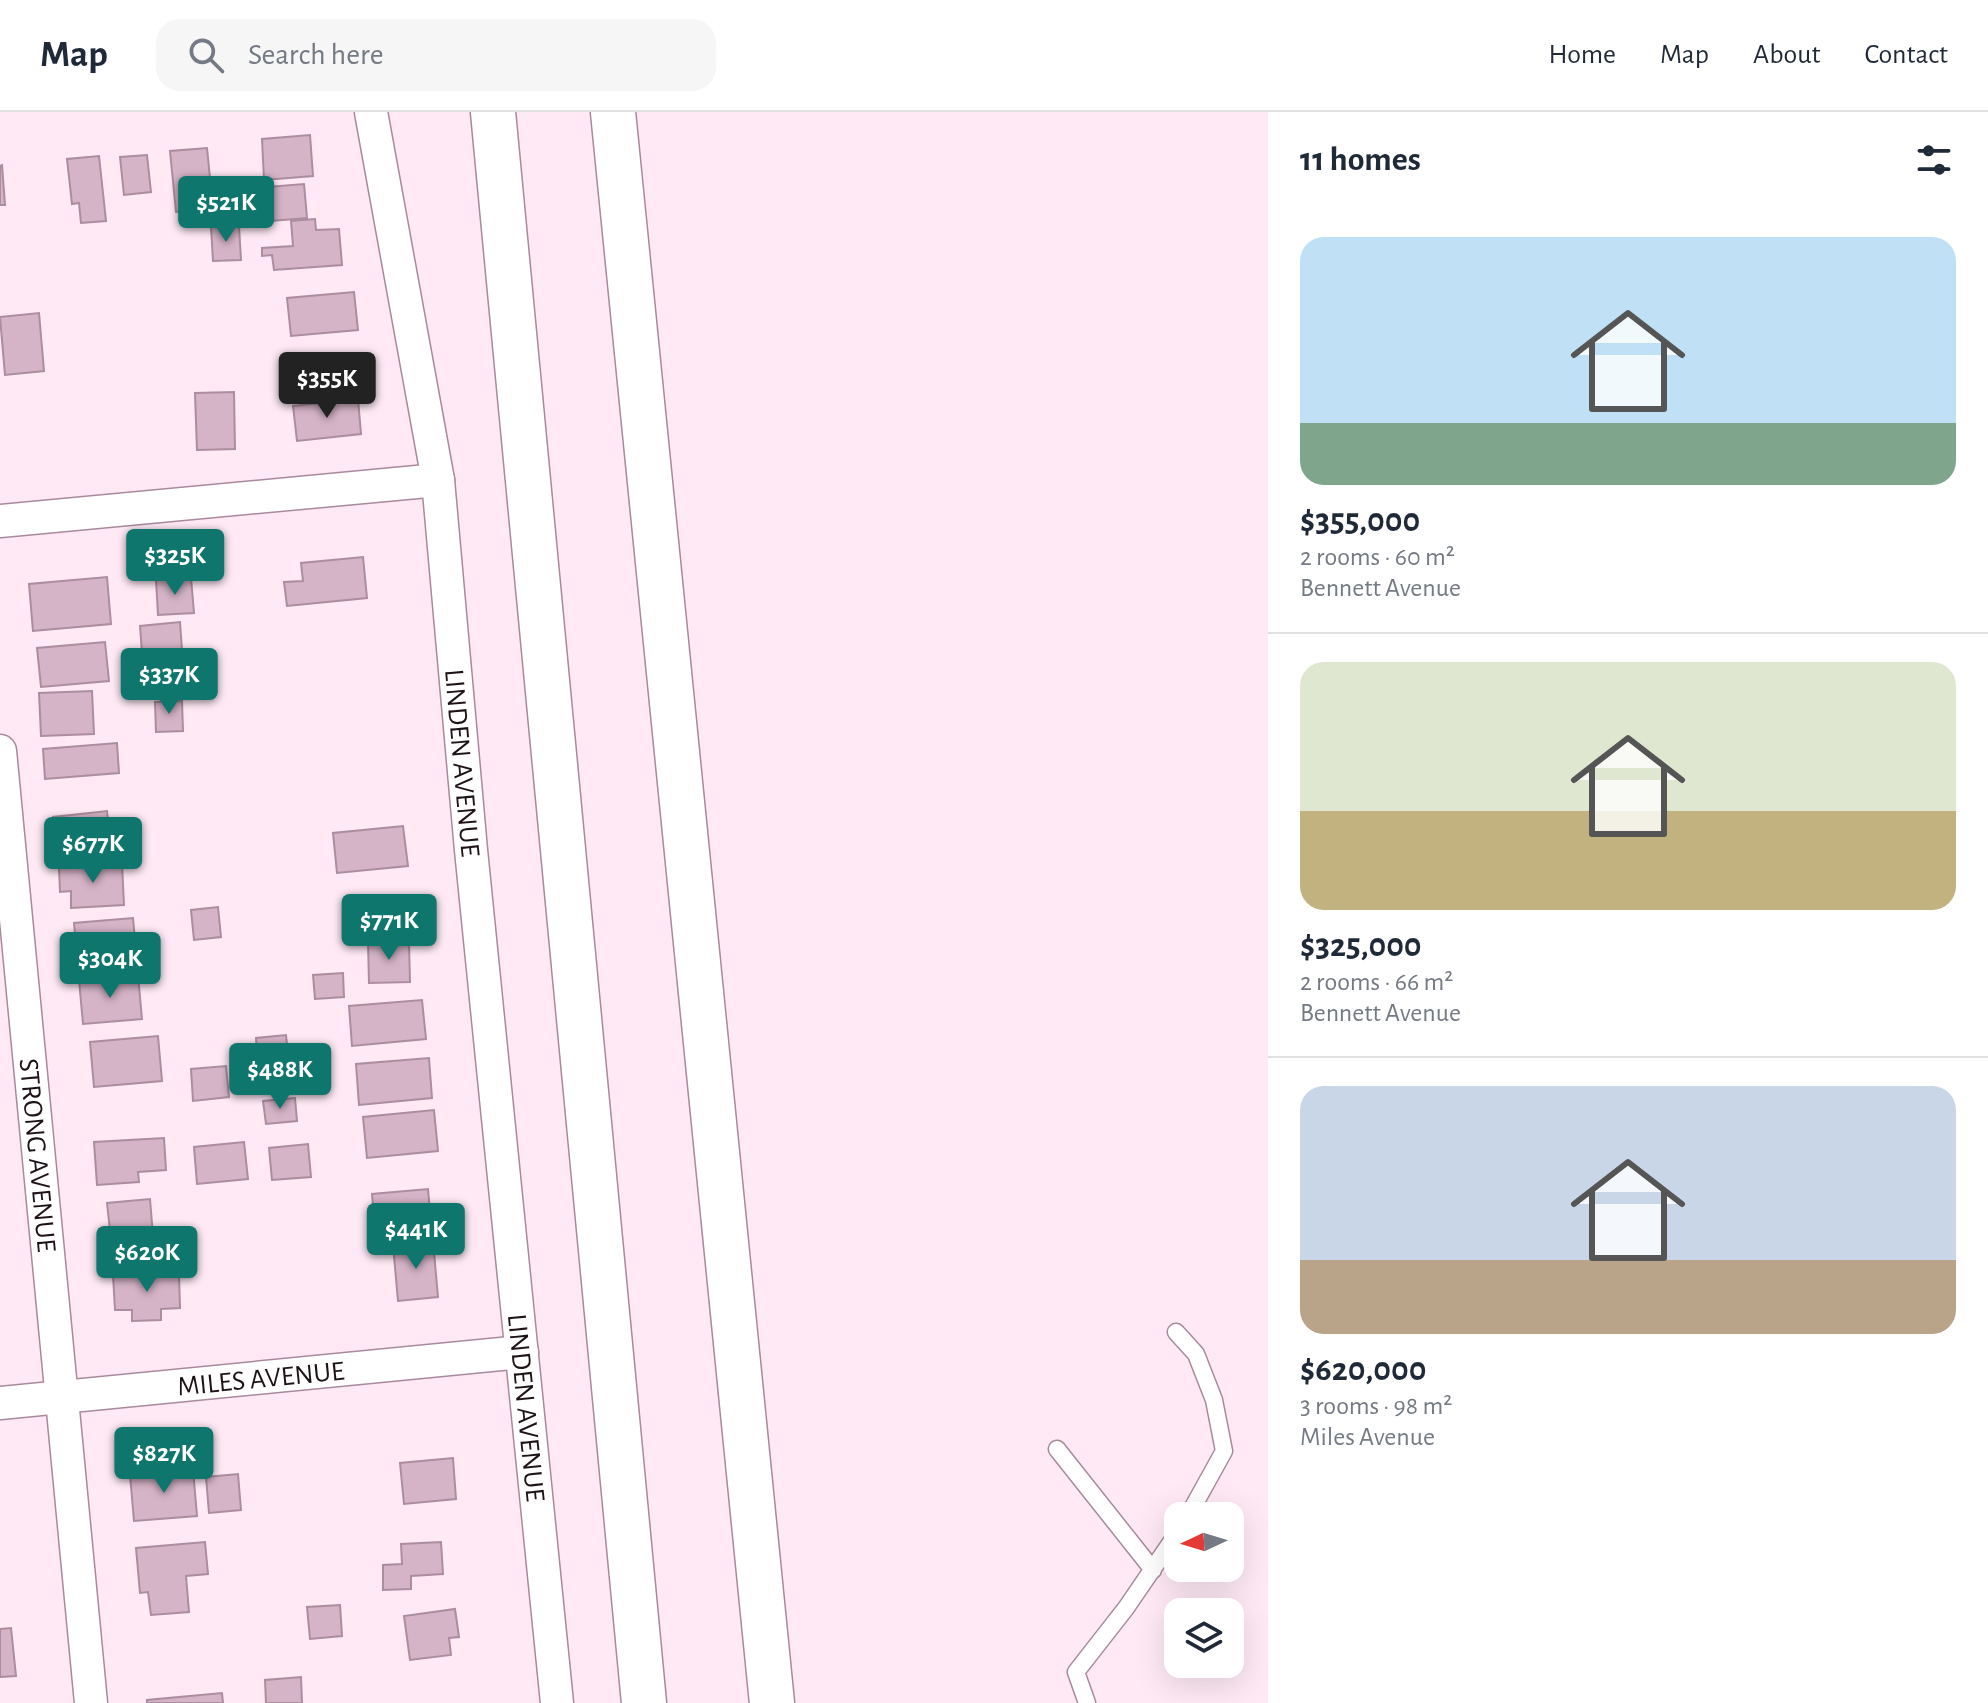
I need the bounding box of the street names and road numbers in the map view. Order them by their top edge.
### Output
street label: LINDEN AVENUE [439,668,484,858]
street label: STRONG AVENUE [13,1057,60,1254]
street label: LINDEN AVENUE [502,1313,549,1503]
street label: MILES AVENUE [176,1357,346,1402]

